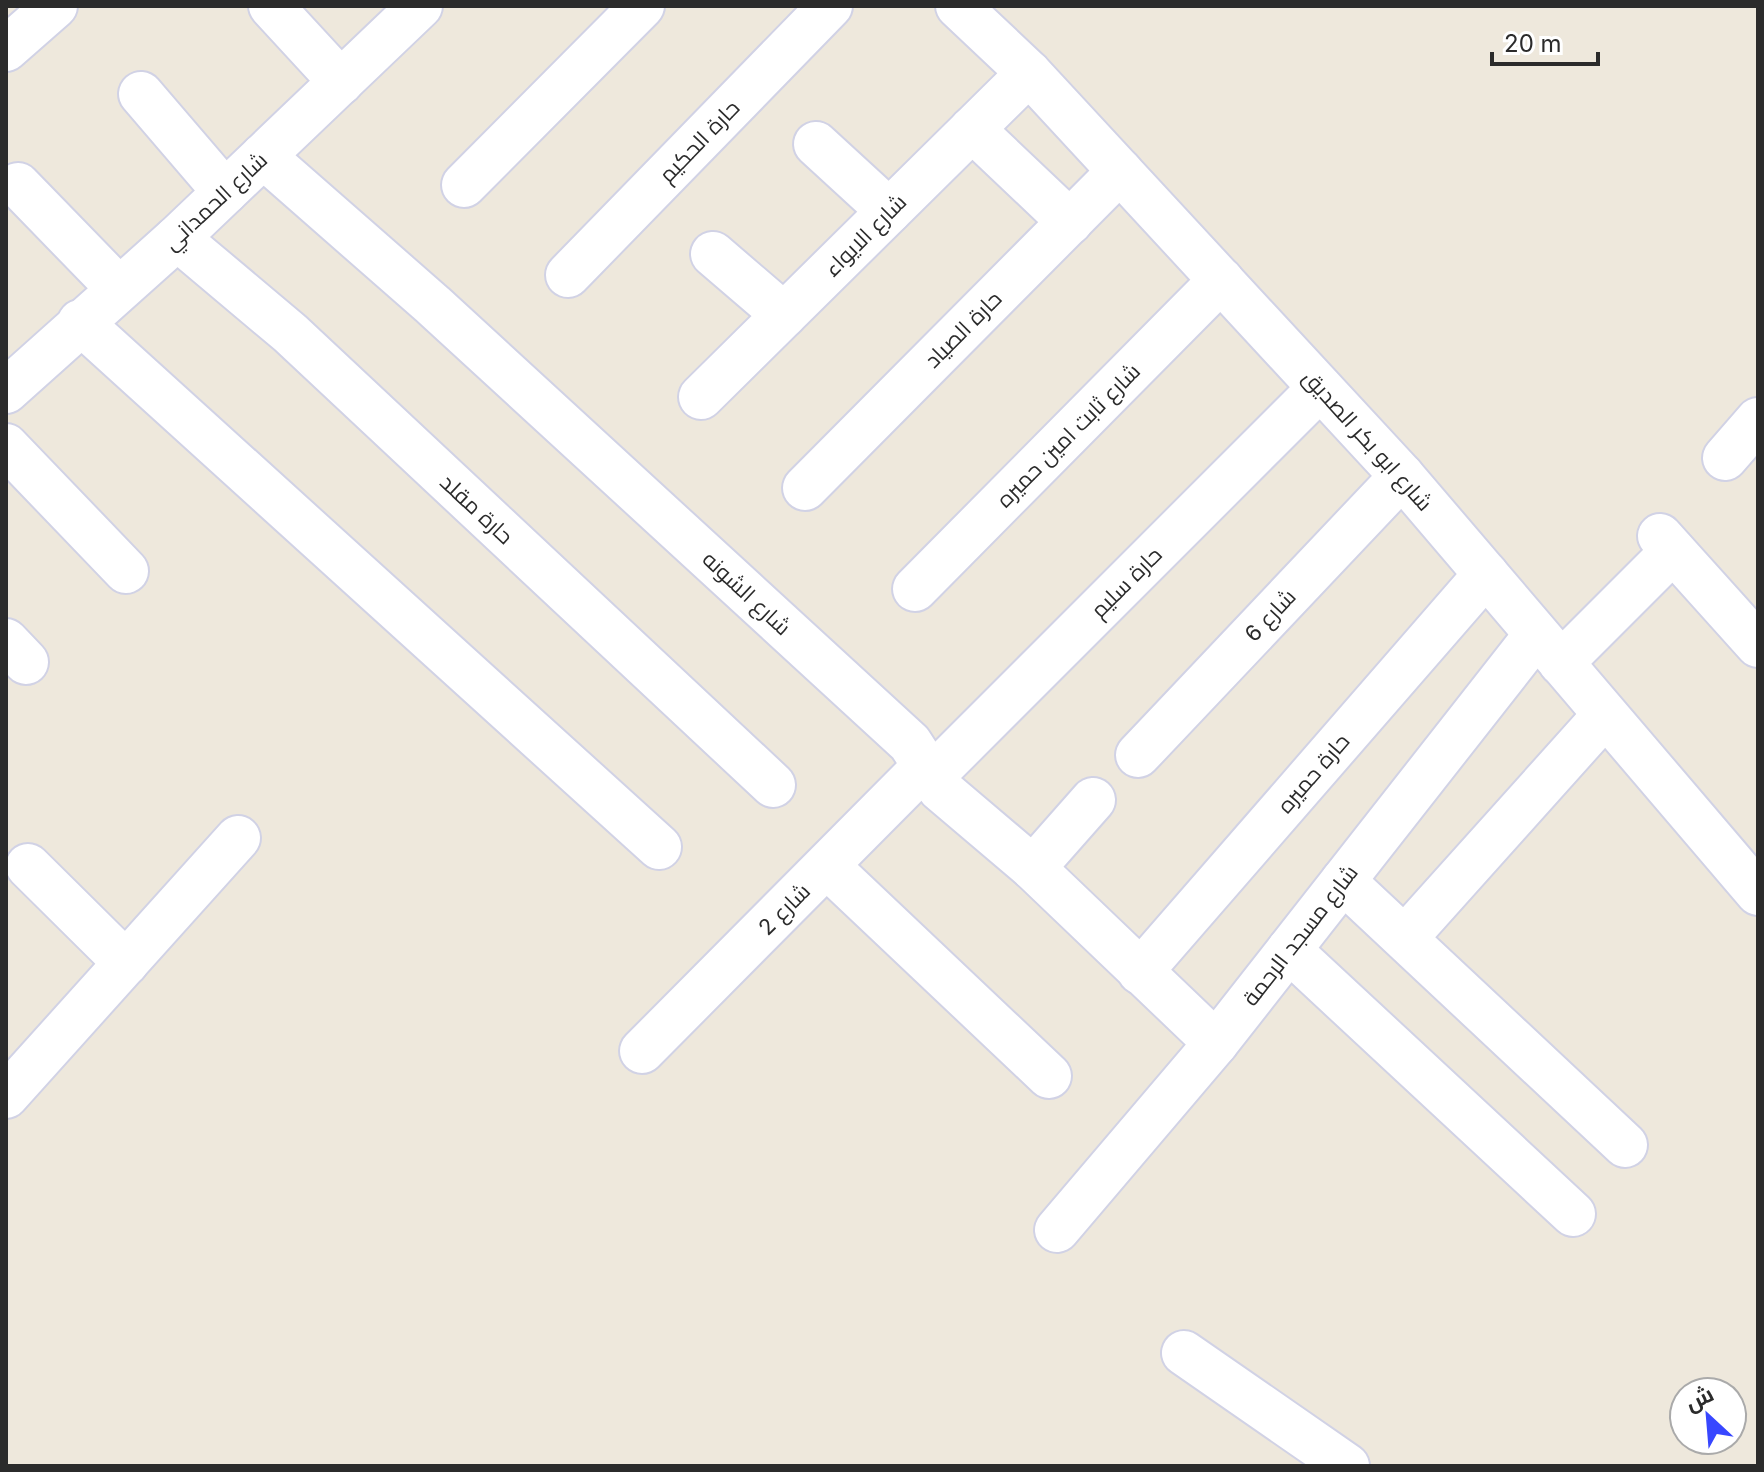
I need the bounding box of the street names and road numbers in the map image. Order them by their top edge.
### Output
street label: حارة الحكيم [653,94,747,190]
street label: شارع الحمداني [158,147,275,258]
street label: شارع الايواء [819,189,913,283]
street label: حارة الصياد [919,285,1007,373]
street label: شارع ثابت امين حميره [991,358,1147,514]
street label: شارع ابو بكر الصديق [1296,364,1438,517]
street label: حارة مقلد [435,469,519,549]
street label: حارة سليم [1085,541,1169,625]
street label: شارع الشونه [696,546,796,642]
street label: شارع 6 [1239,583,1302,648]
street label: حارة حميره [1272,728,1354,818]
street label: شارع مسجد الرحمة [1237,859,1365,1012]
street label: شارع 2 [753,878,817,942]

